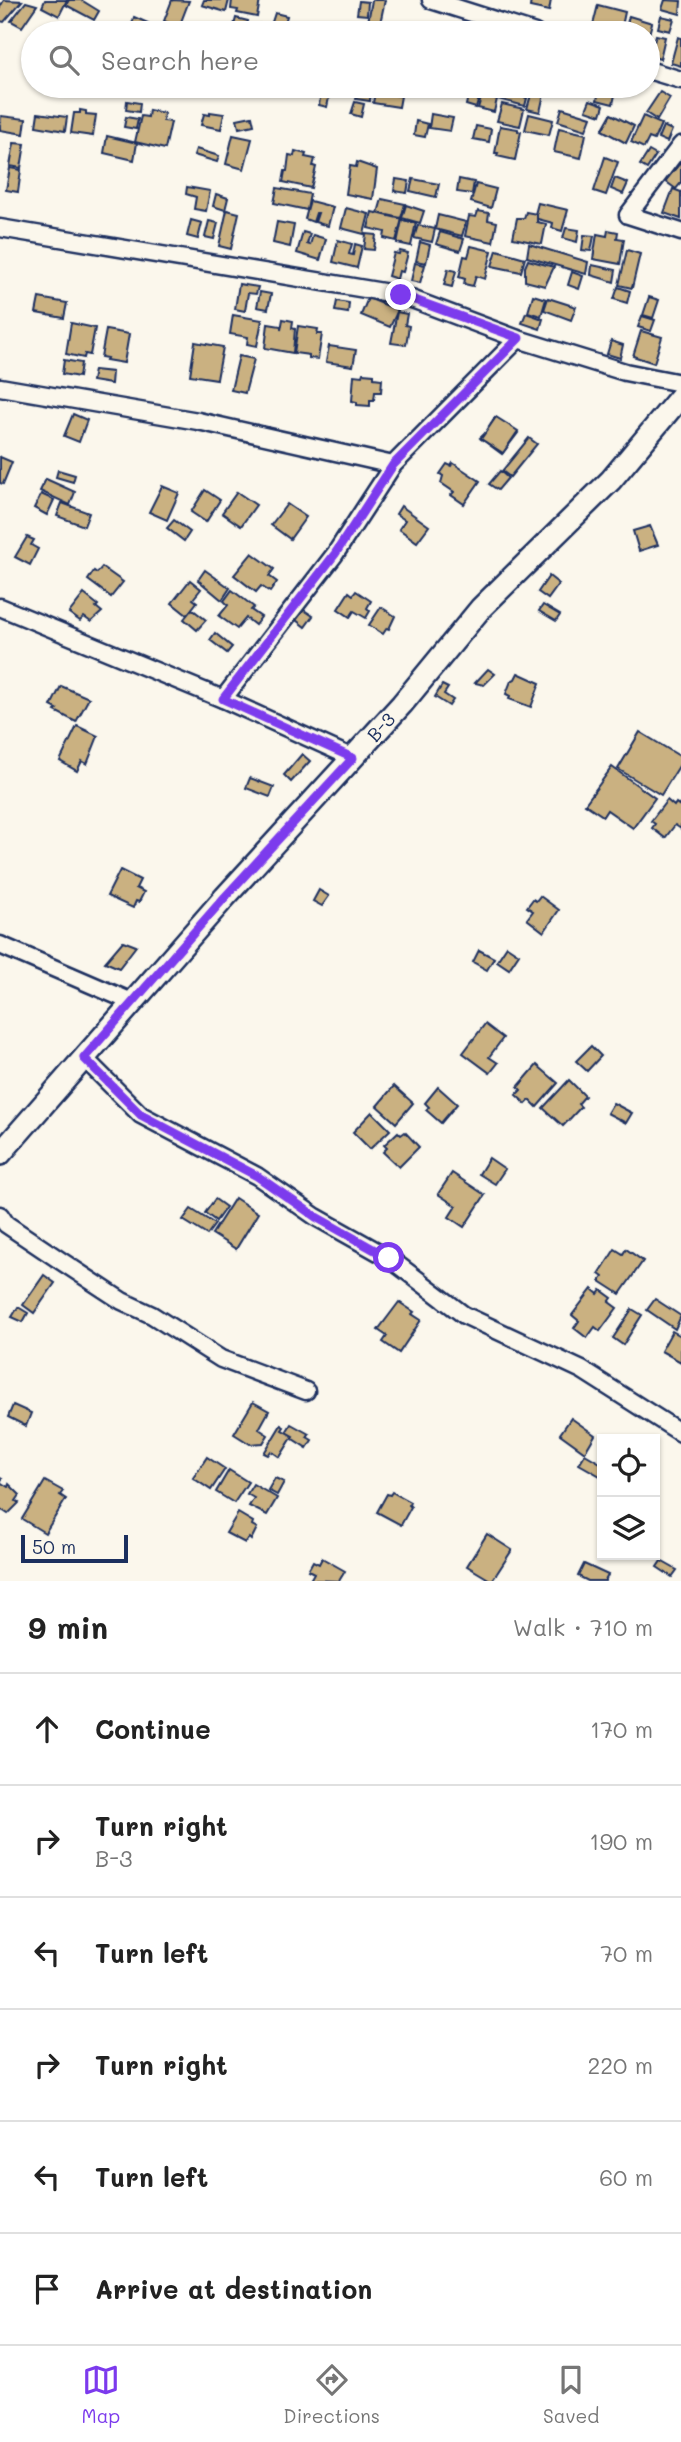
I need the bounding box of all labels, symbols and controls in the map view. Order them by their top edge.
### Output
search box [21,21,660,98]
icon: search [45,41,83,79]
text: Search here [101,43,259,77]
route end [385,279,416,310]
street label: B-3 [361,707,400,747]
route start [373,1242,404,1273]
map controls [597,1434,660,1560]
button: locate [597,1434,660,1497]
button: layers [597,1497,660,1560]
scale bar [21,1532,128,1564]
text: 50 m [32,1534,76,1559]
text: 9 min [28,1607,108,1647]
text: Walk · 710 m [513,1612,653,1642]
icon: ahead [28,1710,66,1748]
text: Continue [95,1712,211,1746]
text: 170 m [590,1714,653,1744]
text: Turn right [95,1809,228,1843]
icon: right [28,1822,66,1860]
text: 190 m [589,1826,653,1856]
text: B-3 [95,1843,132,1873]
icon: left [28,1934,66,1972]
text: Turn left [95,1936,208,1970]
text: 70 m [600,1938,653,1968]
icon: right [28,2046,66,2084]
text: Turn right [95,2048,228,2082]
text: 220 m [587,2050,653,2080]
icon: left [28,2158,66,2196]
text: Turn left [95,2160,208,2194]
text: 60 m [599,2162,653,2192]
icon: arrive [28,2270,66,2308]
text: Arrive at destination [95,2272,372,2306]
tab: Map [82,2361,120,2428]
tab: Directions [283,2361,380,2428]
tab: Saved [543,2361,599,2428]

